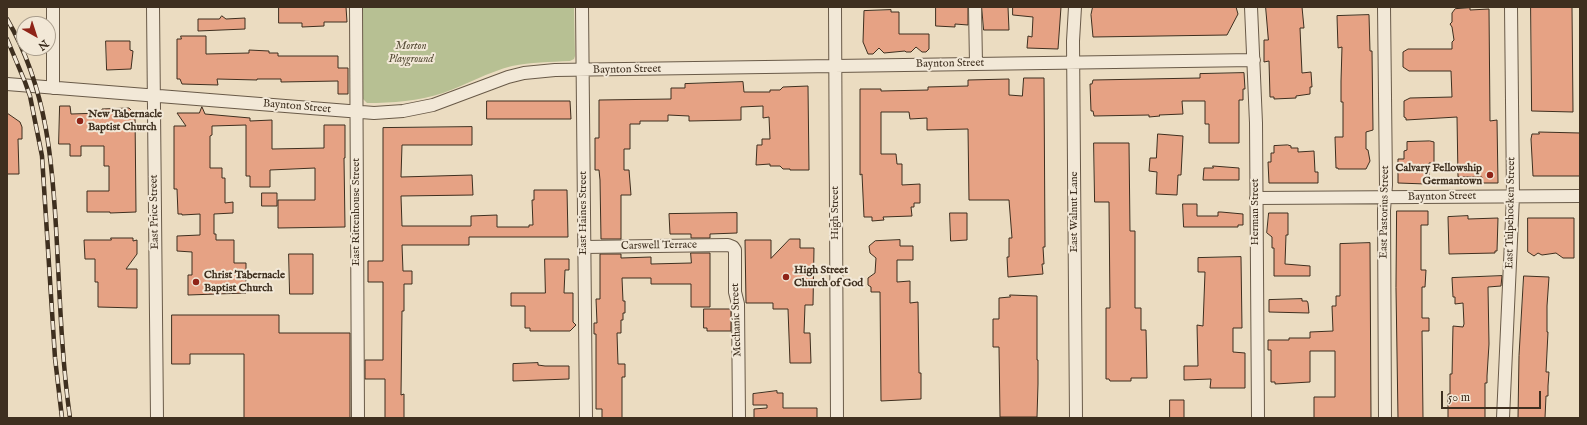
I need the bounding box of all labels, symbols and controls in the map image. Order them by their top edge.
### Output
north arrow [16,16,56,56]
text: N [35,36,51,53]
park label: Morton Playground [388,40,434,66]
street label: Baynton Street [916,57,984,71]
street label: Baynton Street [593,63,661,77]
street label: Baynton Street [262,97,332,117]
place label: New Tabernacle Baptist Church [88,108,162,134]
marker: New Tabernacle Baptist Church [75,116,85,126]
street label: East Tulpehocken Street [1503,157,1519,269]
street label: East Rittenhouse Street [350,158,364,266]
place label: Calvary Fellowship Germantown [1396,162,1482,188]
street label: East Pastorius Street [1378,165,1392,259]
marker: Calvary Fellowship Germantown [1485,170,1495,180]
street label: East Haines Street [577,171,591,255]
street label: East Walnut Lane [1068,171,1082,253]
street label: East Price Street [148,174,162,250]
street label: Herman Street [1249,178,1263,246]
street label: High Street [829,186,843,240]
street label: Baynton Street [1408,190,1476,204]
street label: Carswell Terrace [621,239,697,253]
place label: High Street Church of God [794,264,863,290]
place label: Christ Tabernacle Baptist Church [204,269,285,295]
marker: High Street Church of God [781,272,791,282]
marker: Christ Tabernacle Baptist Church [191,277,201,287]
street label: Mechanic Street [729,283,745,357]
scale bar [1443,383,1543,409]
text: 50 m [1448,390,1470,405]

